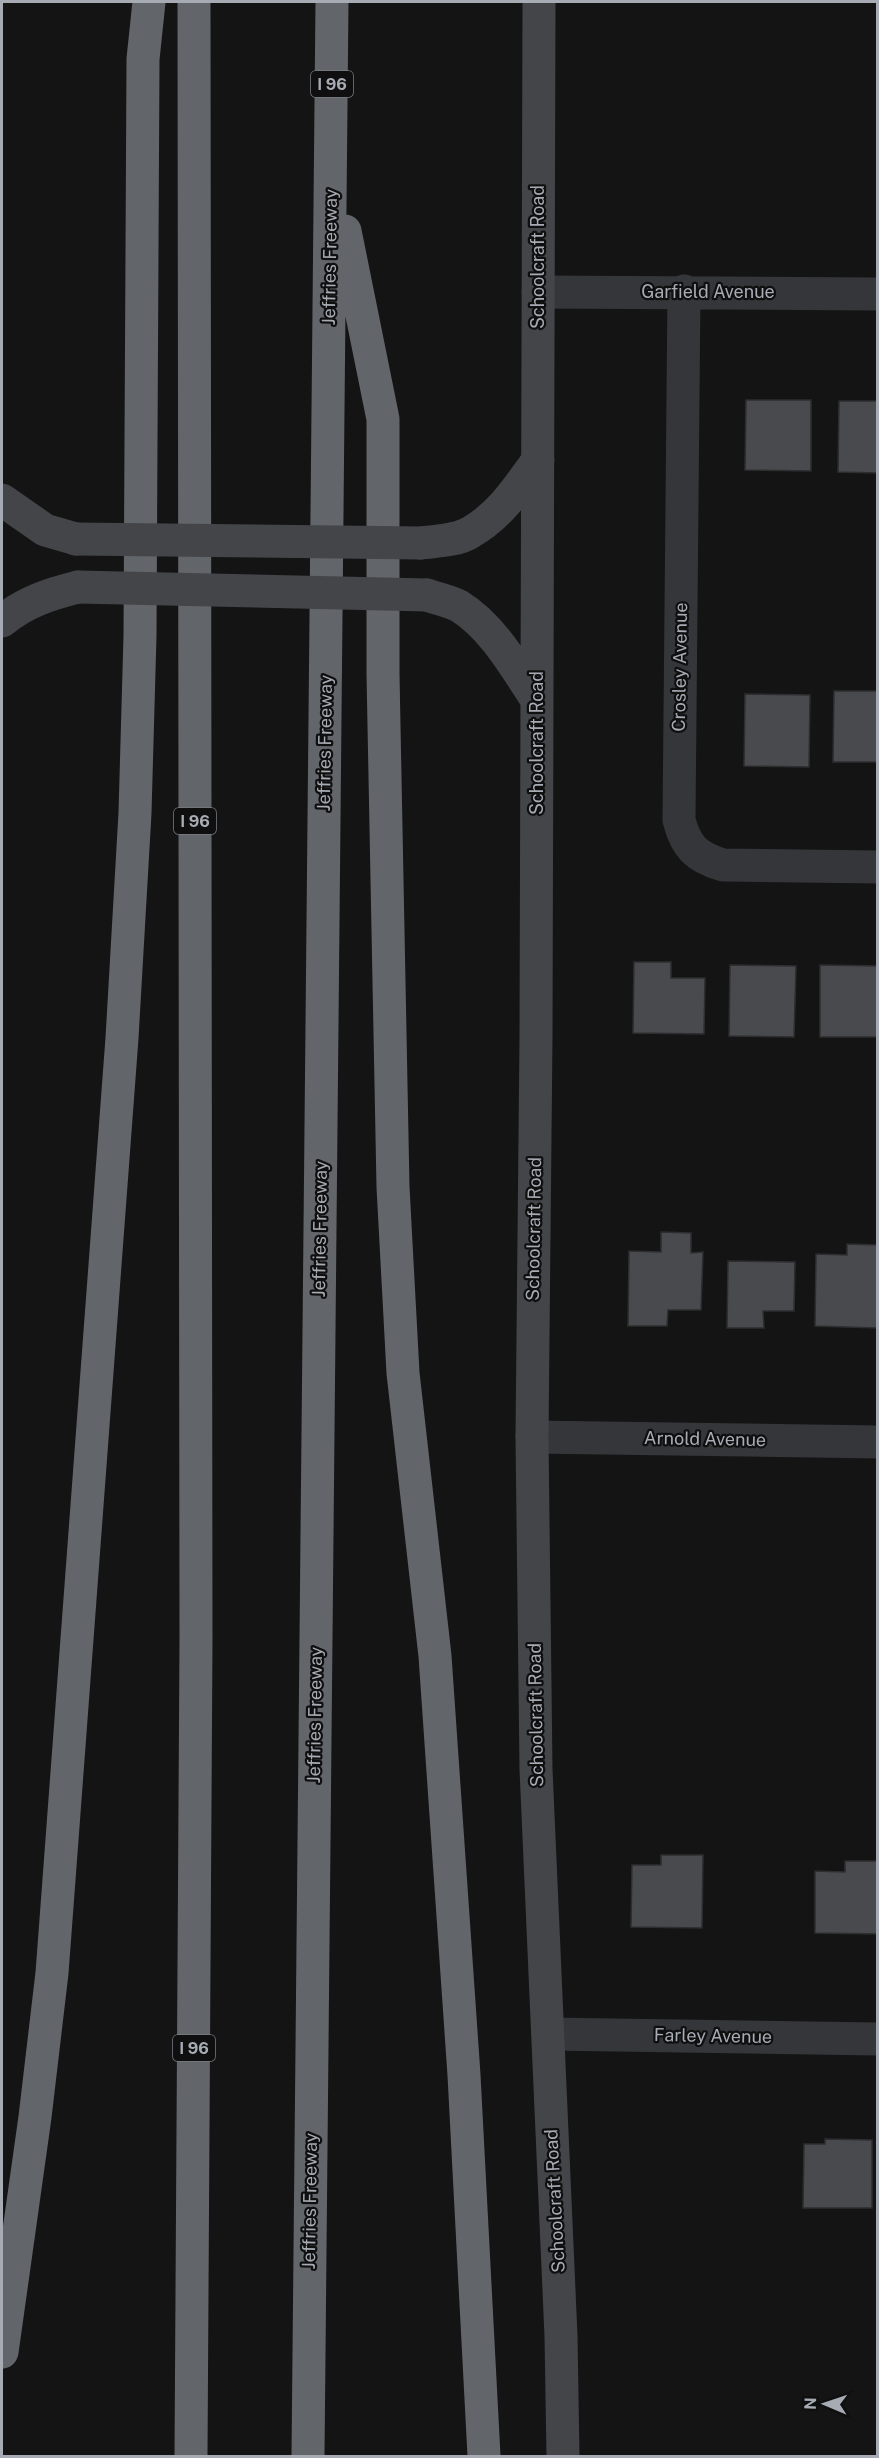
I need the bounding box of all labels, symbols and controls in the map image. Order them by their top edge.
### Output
road number: I 96 [311,71,353,97]
street label: Schoolcraft Road [527,185,548,329]
street label: Jeffries Freeway [318,188,341,326]
street label: Garfield Avenue [641,281,775,302]
street label: Crosley Avenue [668,602,691,732]
street label: Schoolcraft Road [526,671,547,815]
street label: Jeffries Freeway [313,674,336,812]
road number: I 96 [174,808,216,834]
street label: Schoolcraft Road [522,1157,545,1301]
street label: Jeffries Freeway [308,1160,331,1298]
street label: Arnold Avenue [644,1427,766,1450]
street label: Schoolcraft Road [524,1643,547,1787]
street label: Jeffries Freeway [303,1646,326,1784]
street label: Farley Avenue [654,2024,772,2047]
road number: I 96 [173,2035,215,2061]
street label: Schoolcraft Road [540,2129,569,2274]
street label: Jeffries Freeway [298,2132,321,2270]
north arrow [795,2374,855,2434]
text: N [801,2397,820,2410]

